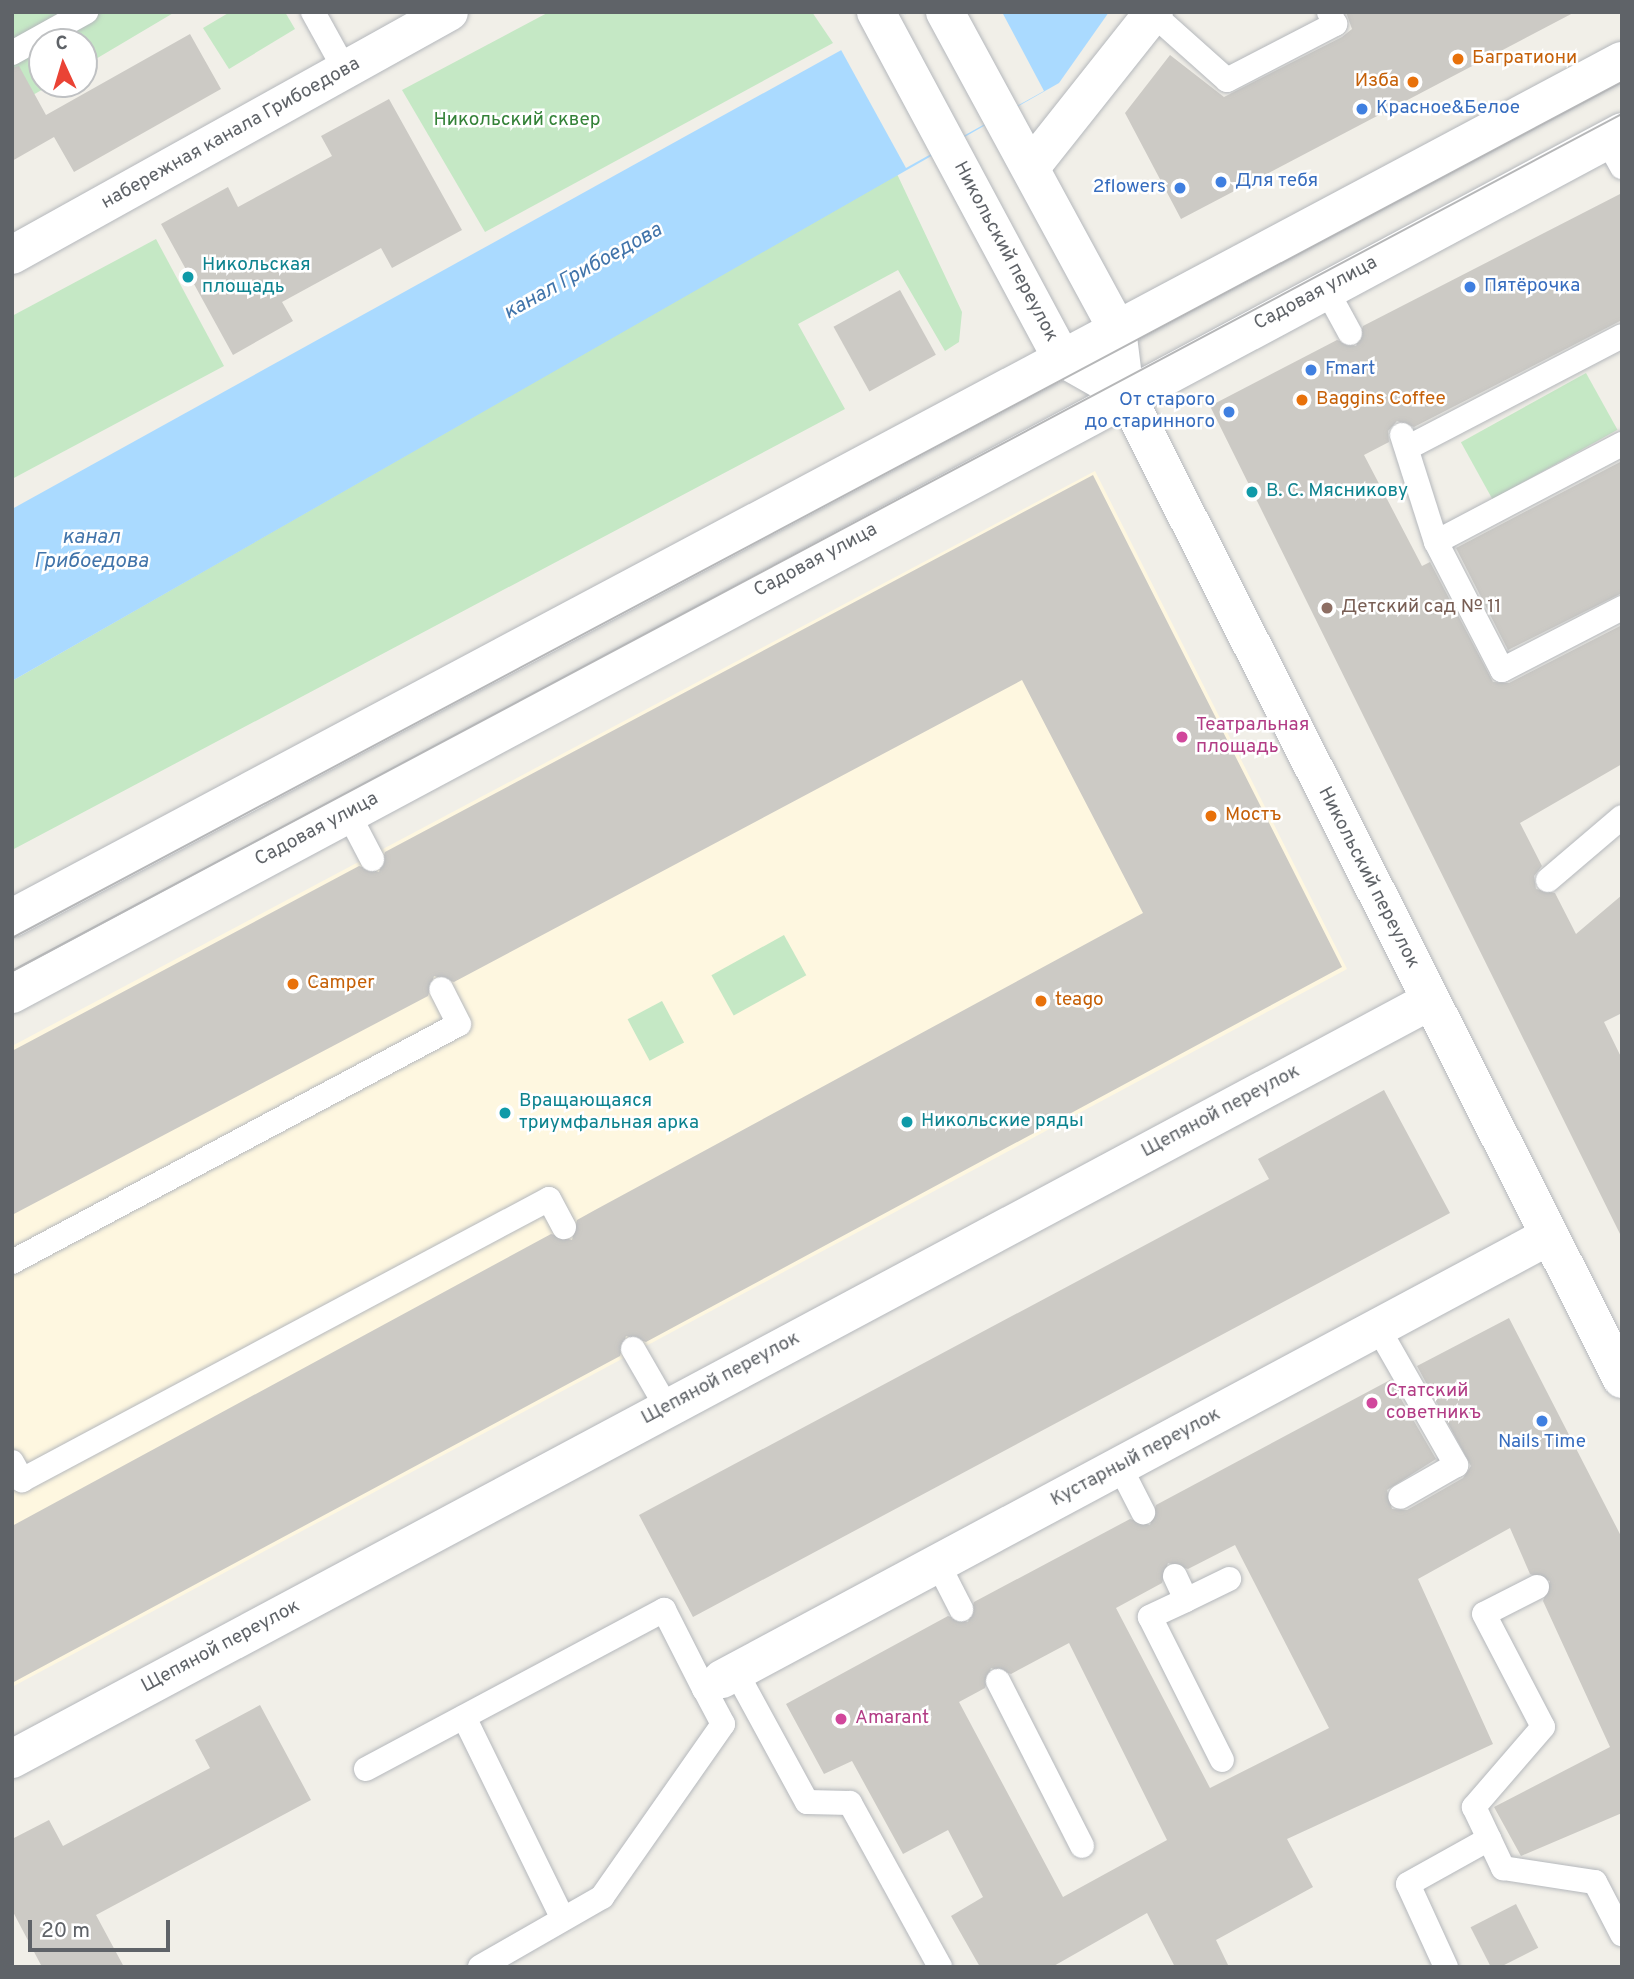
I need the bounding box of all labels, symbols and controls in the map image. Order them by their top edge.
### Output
north arrow [28,28,98,98]
text: С [55,32,69,56]
place label: Багратиони [1472,48,1577,70]
marker: Багратиони [1450,51,1466,67]
street label: набережная канала Грибоедова [98,53,364,215]
place label: Изба [1355,71,1399,93]
marker: Изба [1405,74,1421,90]
place label: Красное&Белое [1376,98,1520,120]
marker: Красное&Белое [1354,101,1370,117]
park label: Никольский сквер [433,110,601,132]
street label: Никольский переулок [948,158,1062,346]
place label: Для тебя [1235,171,1318,193]
marker: Для тебя [1213,174,1229,190]
place label: 2flowers [1093,177,1166,199]
marker: 2flowers [1172,180,1188,196]
water label: канал Грибоедова [499,218,667,326]
street label: Садовая улица [1250,252,1382,336]
place label: Никольская площадь [202,255,311,299]
marker: Никольская площадь [180,269,196,285]
place label: Пятёрочка [1484,276,1580,298]
marker: Пятёрочка [1462,279,1478,295]
place label: Fmart [1325,359,1376,381]
marker: Fmart [1303,362,1319,378]
place label: Baggins Coffee [1316,389,1446,411]
place label: От старого до старинного [1085,390,1215,434]
marker: Baggins Coffee [1294,392,1310,408]
marker: От старого до старинного [1221,404,1237,420]
place label: В. С. Мясникову [1266,481,1408,503]
marker: В. С. Мясникову [1244,484,1260,500]
street label: Садовая улица [750,519,882,603]
water label: канал Грибоедова [34,525,148,575]
place label: Детский сад № 11 [1341,597,1501,619]
marker: Детский сад № 11 [1319,600,1335,616]
place label: Театральная площадь [1196,715,1309,759]
marker: Театральная площадь [1174,729,1190,745]
street label: Никольский переулок [1312,783,1424,973]
street label: Садовая улица [251,788,383,872]
place label: Мостъ [1225,805,1282,827]
marker: Мостъ [1203,808,1219,824]
place label: Camper [307,973,375,995]
marker: Camper [285,976,301,992]
place label: teago [1055,990,1104,1012]
marker: teago [1033,993,1049,1009]
street label: Щепяной переулок [1138,1061,1304,1163]
place label: Вращающаяся триумфальная арка [519,1091,699,1135]
marker: Вращающаяся триумфальная арка [497,1105,513,1121]
place label: Никольские ряды [921,1111,1084,1133]
marker: Никольские ряды [899,1114,915,1130]
street label: Щепяной переулок [638,1328,804,1430]
place label: Статский советникъ [1386,1381,1481,1425]
marker: Статский советникъ [1364,1395,1380,1411]
street label: Кустарный переулок [1047,1404,1225,1512]
marker: Nails Time [1534,1413,1550,1429]
place label: Nails Time [1498,1432,1586,1454]
street label: Щепяной переулок [138,1596,304,1698]
place label: Amarant [855,1708,929,1730]
marker: Amarant [833,1711,849,1727]
scale bar [32,1906,173,1950]
text: 20 m [41,1918,90,1945]

